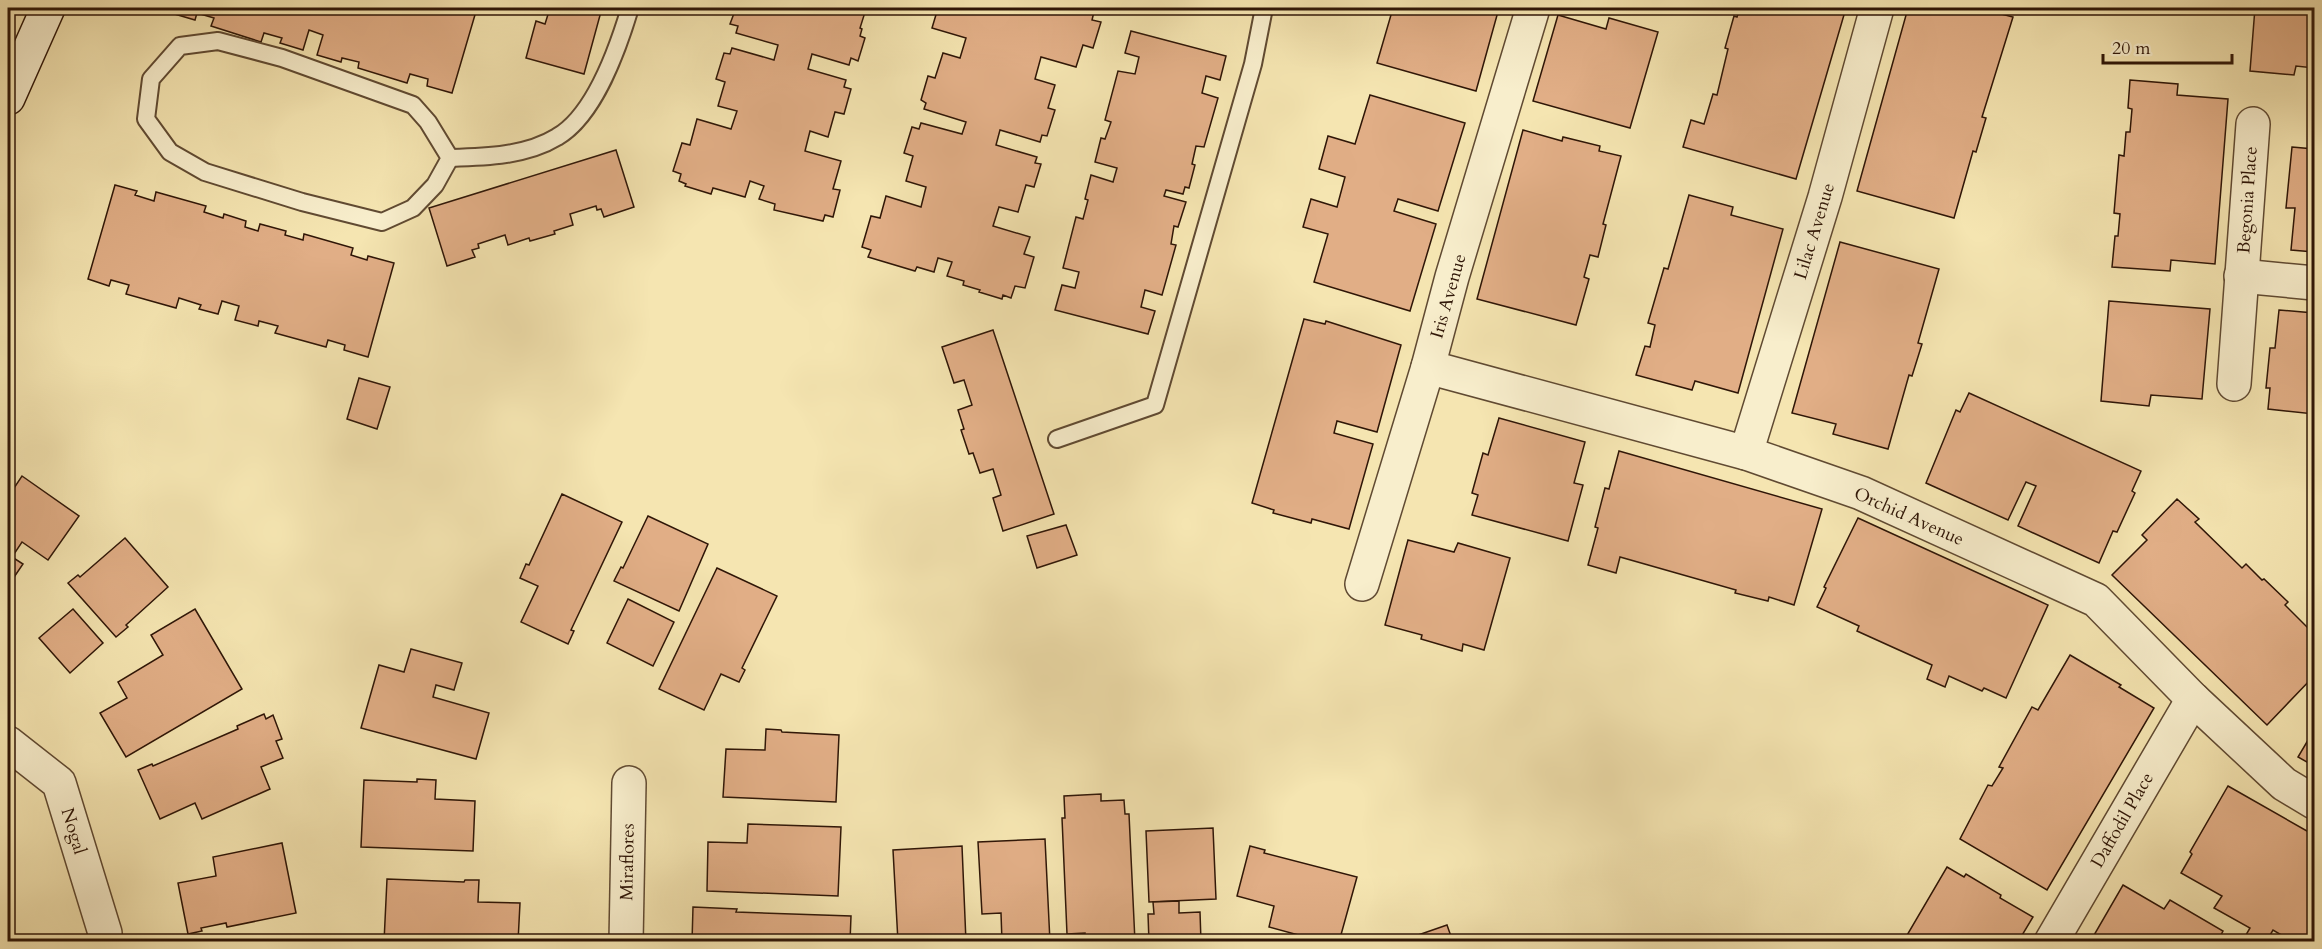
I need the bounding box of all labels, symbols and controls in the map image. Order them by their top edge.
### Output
scale bar [2103,27,2232,65]
text: 20 m [2112,36,2151,61]
street label: Begonia Place [2231,146,2264,255]
street label: Lilac Avenue [1788,180,1841,282]
street label: Iris Avenue [1424,251,1472,341]
street label: Orchid Avenue [1850,481,1968,552]
street label: Daffodil Place [2085,768,2160,873]
street label: Nogal [55,805,93,858]
street label: Miraflores [614,823,641,901]

